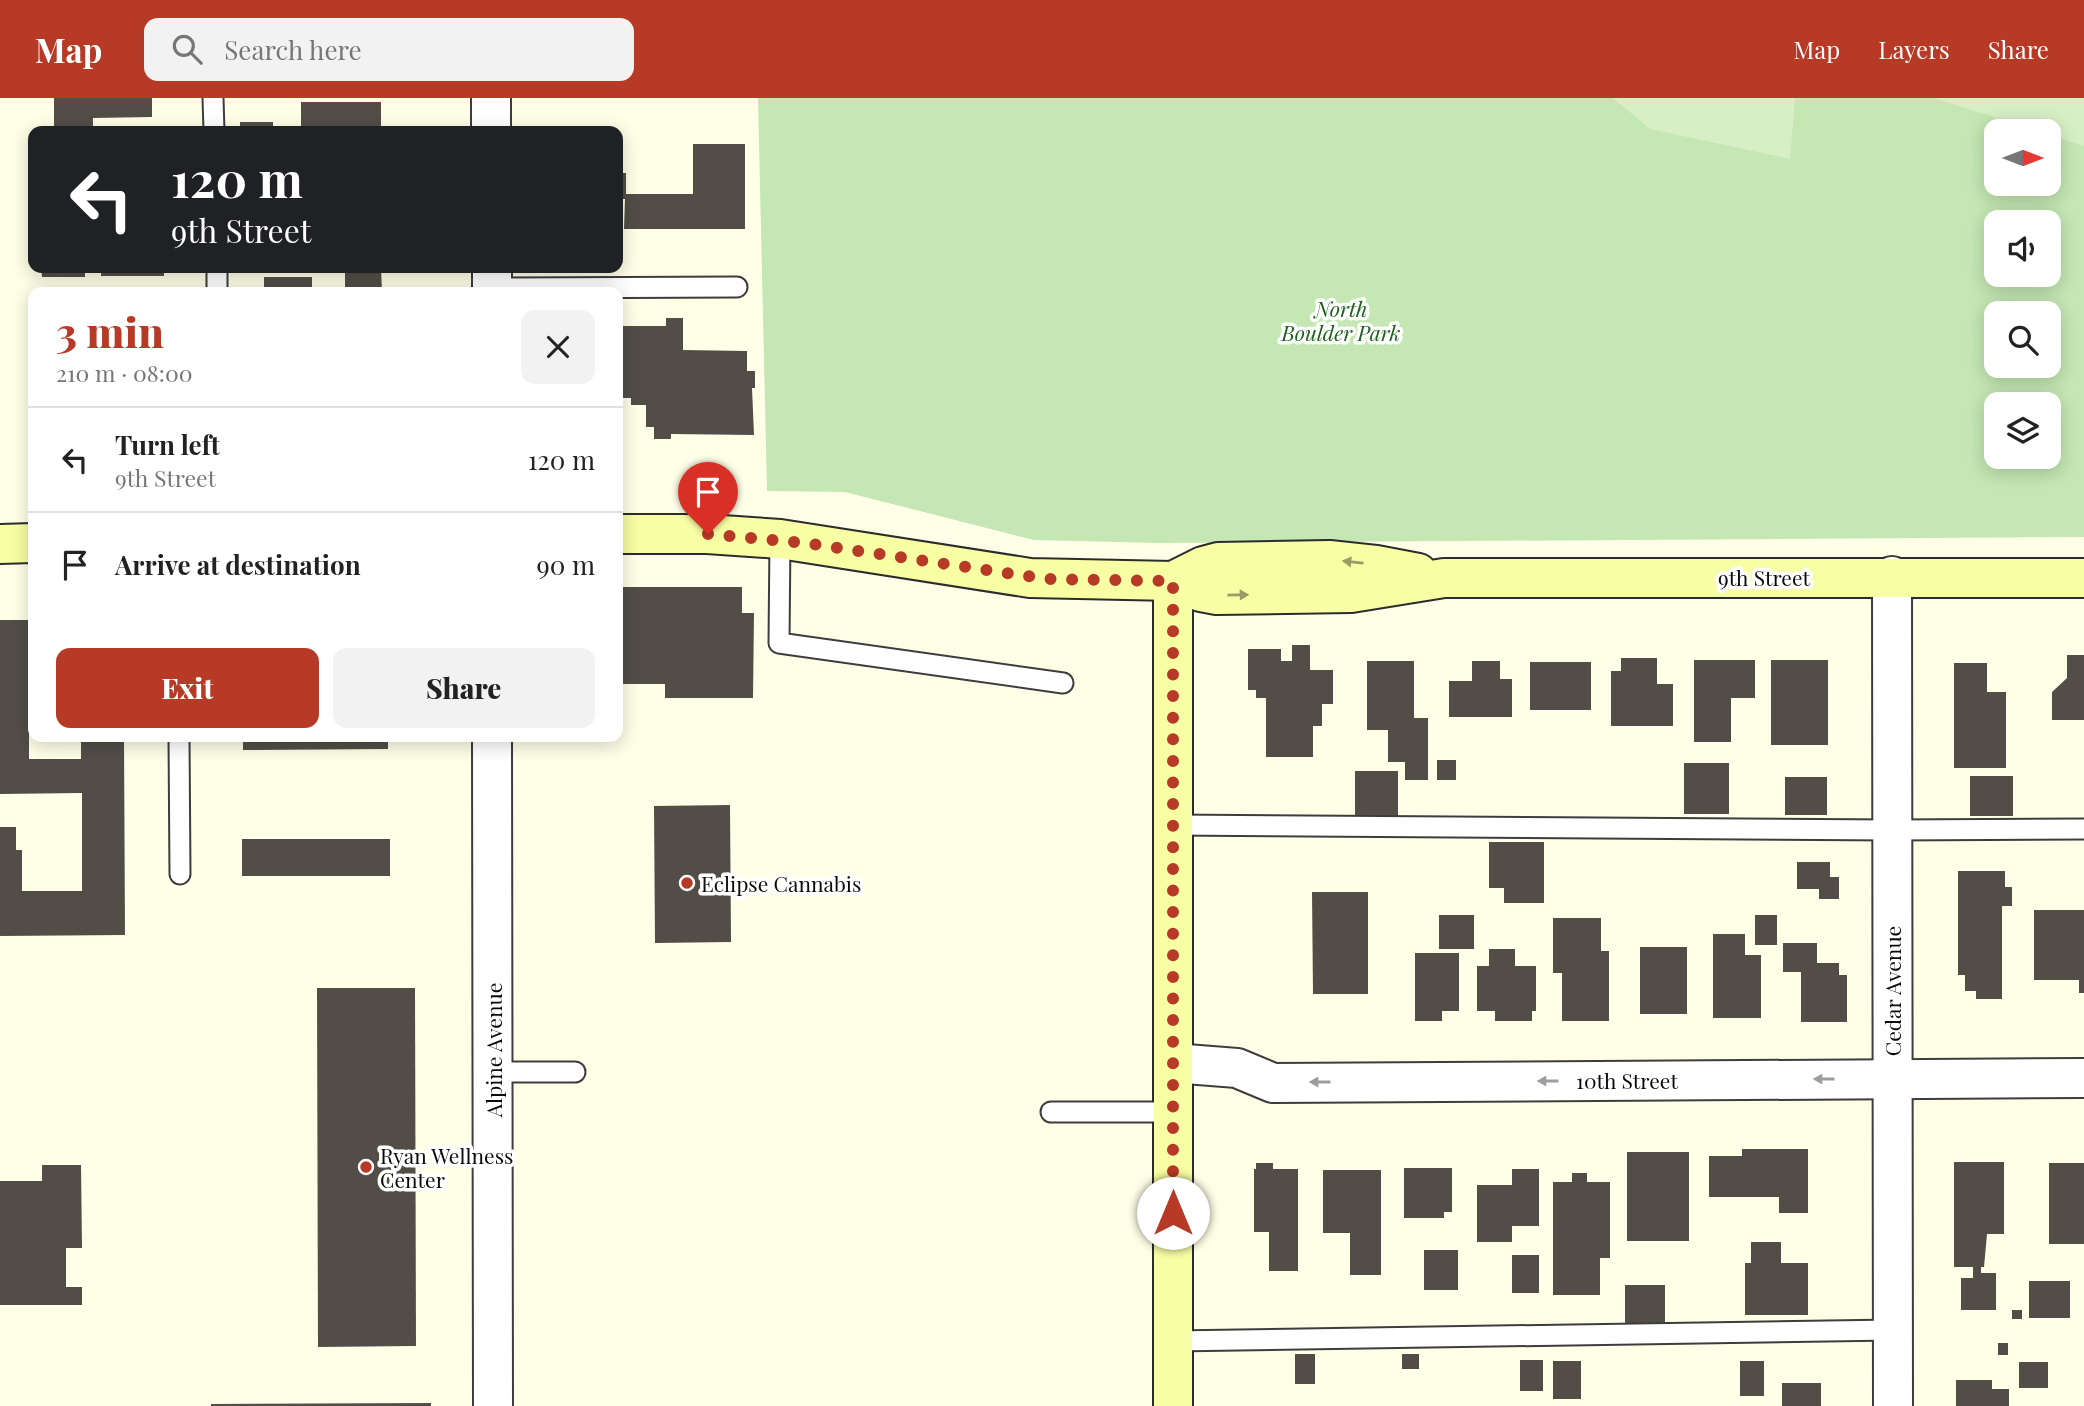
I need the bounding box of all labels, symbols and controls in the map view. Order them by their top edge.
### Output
search box [144,18,634,81]
text: Map [35,27,102,71]
icon: search [168,30,206,68]
text: Search here [224,32,362,67]
text: Map [1794,33,1840,65]
text: Layers [1878,33,1950,65]
text: Share [1988,33,2049,65]
north arrow [1984,119,2062,196]
map controls [1984,119,2061,469]
text: 120 m [171,145,303,210]
icon: left [56,154,147,245]
text: 9th Street [171,208,311,251]
button: sound [1984,210,2061,287]
park label: North Boulder Park [1281,294,1401,346]
button: search [1984,301,2061,378]
text: 3 min [56,303,164,359]
button: close [521,310,595,384]
text: 210 m · 08:00 [56,357,192,388]
button: layers [1984,392,2061,469]
text: Turn left [115,427,220,462]
icon: left [56,441,94,479]
text: 120 m [528,442,595,477]
text: 9th Street [115,462,216,493]
pin [678,462,738,534]
icon: arrive [689,473,727,511]
icon: arrive [56,546,94,584]
text: Arrive at destination [115,547,361,582]
text: 90 m [537,547,595,582]
one-way arrow [1342,557,1364,568]
street label: 9th Street [1718,563,1811,591]
one-way arrow [1228,589,1250,601]
button: Exit [56,648,319,728]
button: Share [333,648,595,728]
place label: Eclipse Cannabis [701,869,861,897]
marker: Eclipse Cannabis [679,875,695,891]
street label: Cedar Avenue [1878,926,1906,1056]
street label: Alpine Avenue [479,983,507,1118]
street label: 10th Street [1576,1066,1678,1094]
one-way arrow [1813,1073,1835,1085]
one-way arrow [1536,1075,1558,1087]
one-way arrow [1309,1076,1331,1088]
place label: Ryan Wellness Center [380,1141,513,1193]
marker: Ryan Wellness Center [358,1159,374,1175]
position arrow [1136,1176,1210,1250]

